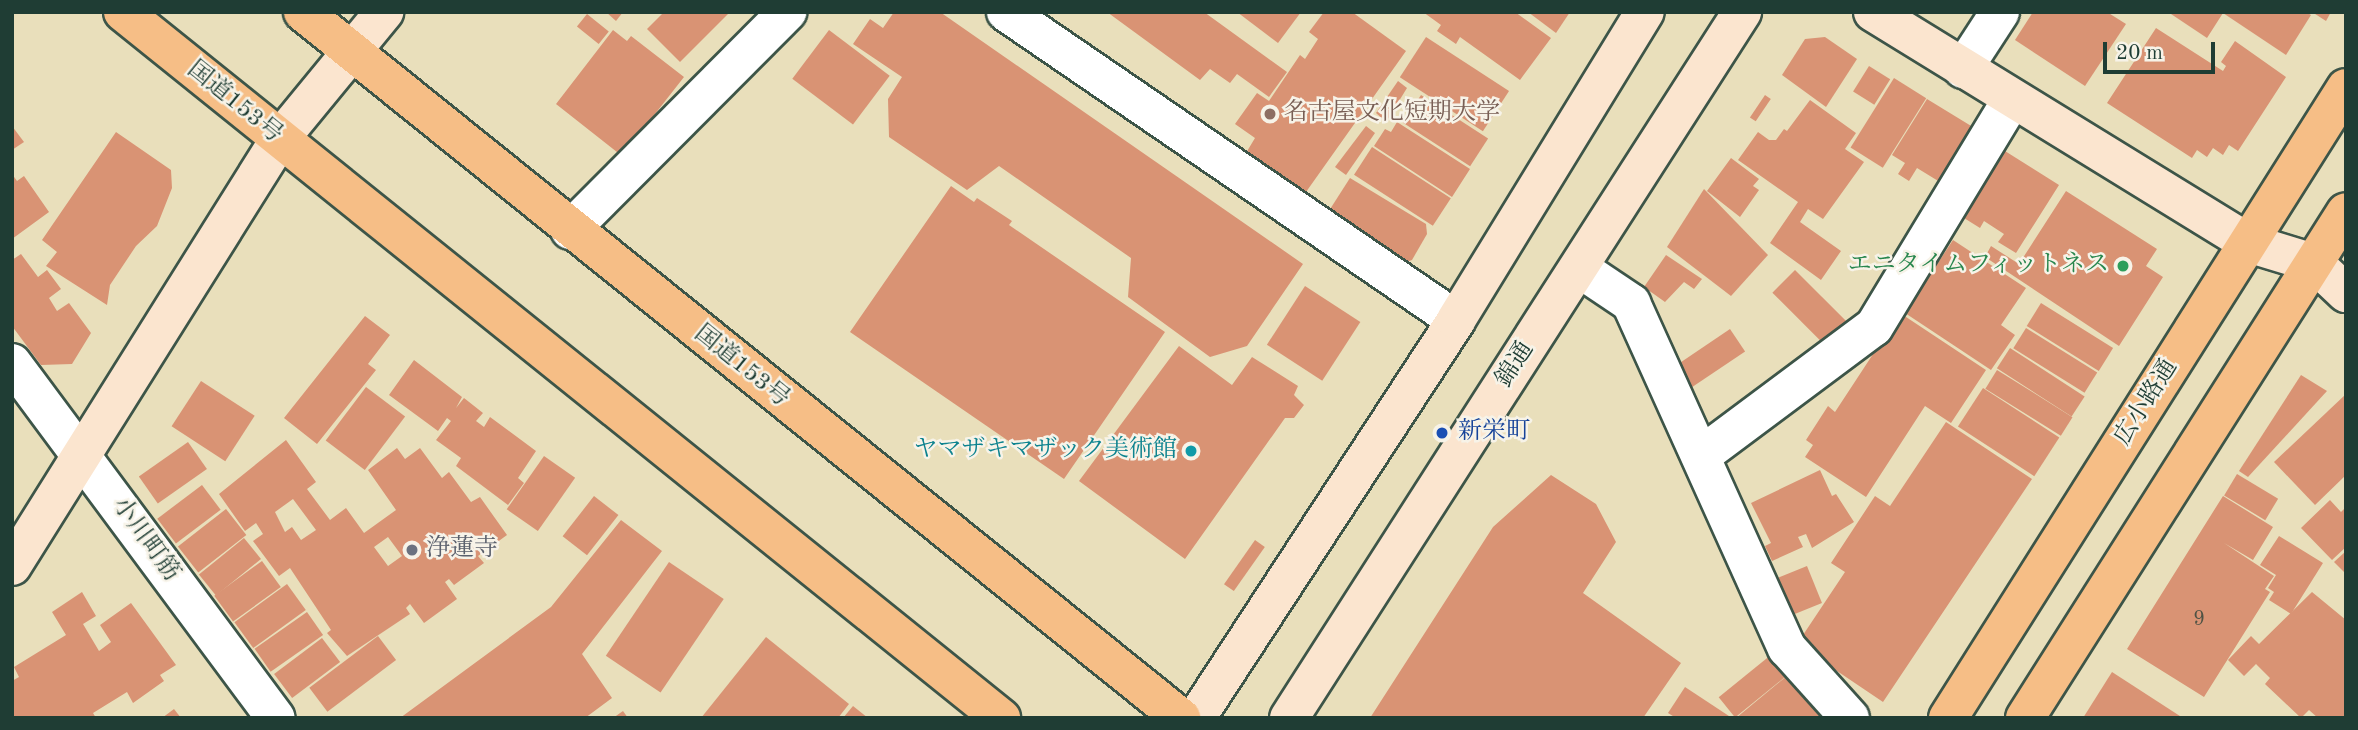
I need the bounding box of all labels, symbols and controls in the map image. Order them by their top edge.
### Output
scale bar [2106,28,2218,72]
text: 20 m [2116,43,2163,64]
street label: 国道153号 [181,56,287,150]
place label: 名古屋文化短期大学 [1284,100,1500,128]
marker: 名古屋文化短期大学 [1262,106,1278,122]
place label: エニタイムフィットネス [1845,252,2109,280]
marker: エニタイムフィットネス [2115,258,2131,274]
street label: 国道153号 [688,320,794,414]
street label: 錦通 [1491,337,1541,393]
street label: 広小路通 [2109,355,2185,451]
place label: 新栄町 [1458,419,1530,447]
marker: 新栄町 [1432,423,1452,443]
place label: ヤマザキマザック美術館 [913,437,1177,465]
marker: ヤマザキマザック美術館 [1183,443,1199,459]
street label: 小川町筋 [105,493,185,587]
place label: 浄蓮寺 [426,536,498,564]
marker: 浄蓮寺 [404,542,420,558]
house number: 9 [2193,607,2205,633]

